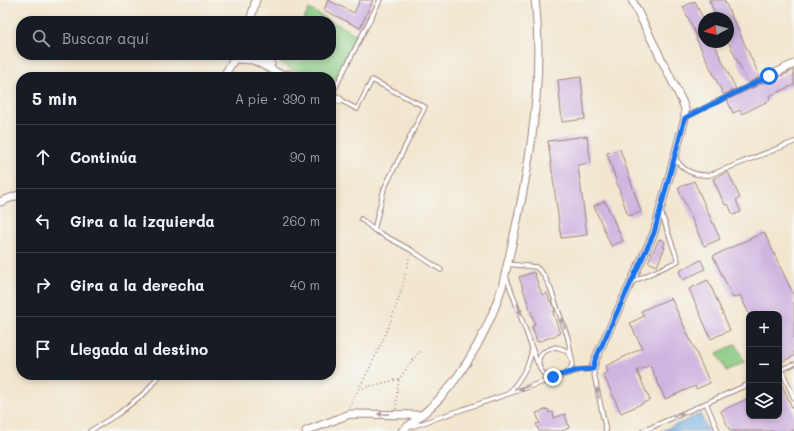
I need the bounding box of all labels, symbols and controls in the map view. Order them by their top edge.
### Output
north arrow [698,12,734,48]
search box [16,16,336,60]
icon: search [30,27,52,49]
text: Buscar aquí [62,28,149,48]
route start [760,67,778,85]
text: 5 min [32,87,77,109]
text: A pie · 390 m [235,90,320,107]
icon: ahead [32,146,54,168]
text: Continúa [70,147,137,167]
text: 90 m [290,148,320,165]
icon: left [32,210,54,232]
text: Gira a la izquierda [70,211,215,231]
text: 260 m [282,212,320,229]
icon: right [32,274,54,296]
text: Gira a la derecha [70,275,204,295]
text: 40 m [290,276,320,293]
one-way arrow [516,304,522,316]
map controls [746,311,782,419]
button: + [746,311,782,347]
one-way arrow [559,316,565,328]
icon: arrive [32,338,54,360]
text: Llegada al destino [70,339,208,359]
button: − [746,347,782,383]
route end [544,368,562,386]
button: layers [746,383,782,419]
one-way arrow [518,386,530,392]
one-way arrow [595,387,601,399]
one-way arrow [376,411,389,417]
one-way arrow [673,412,684,418]

